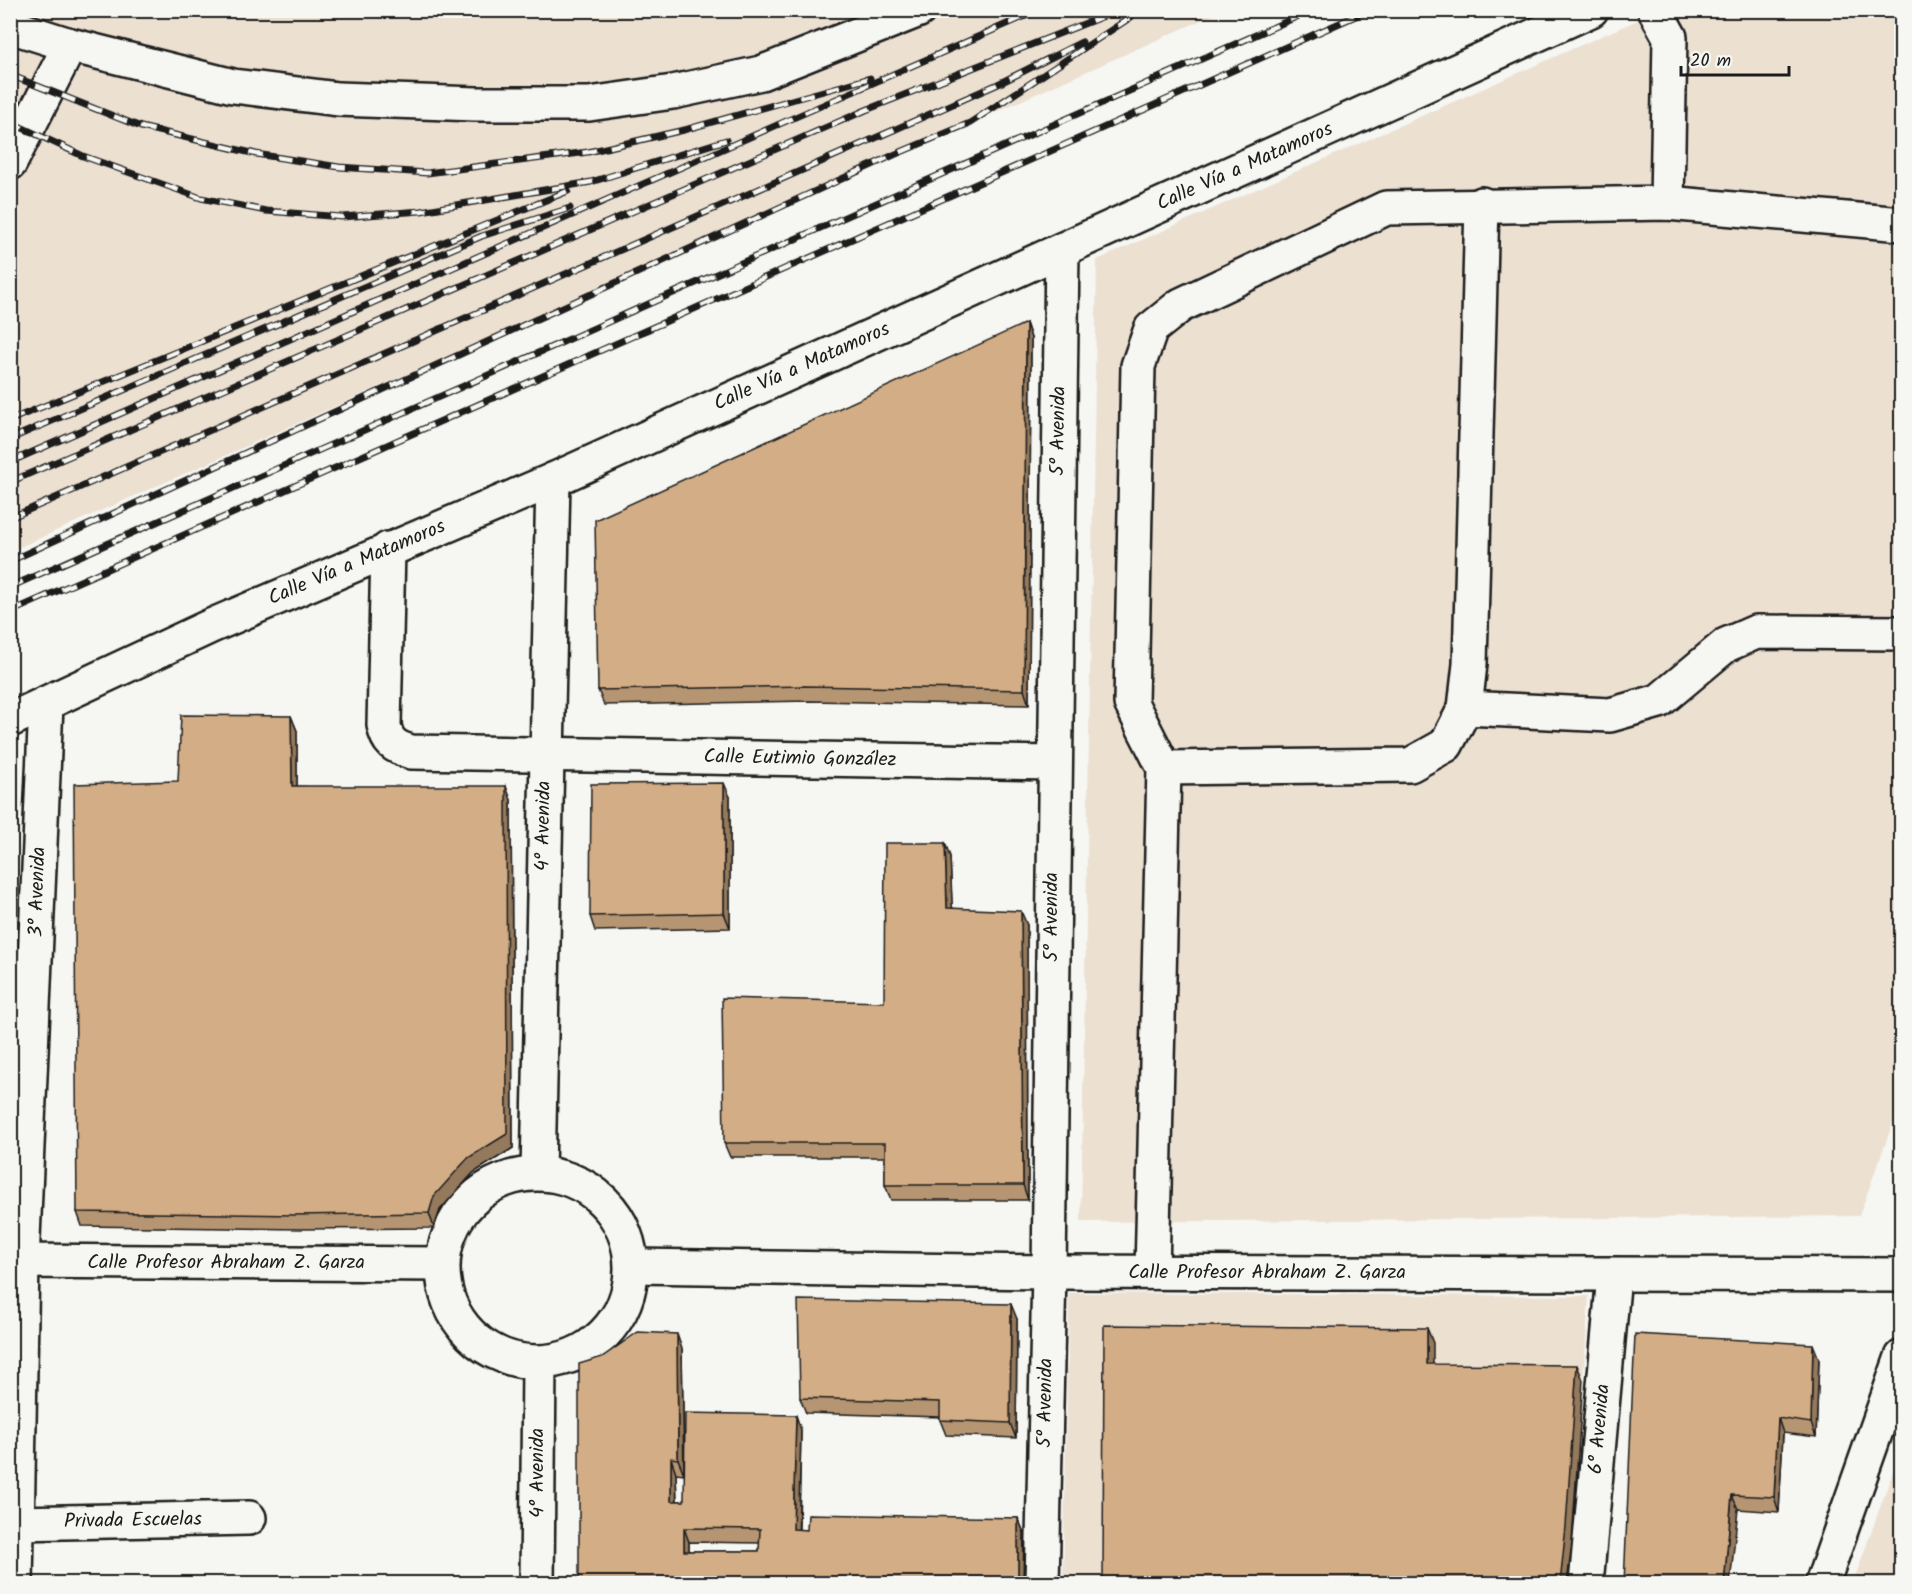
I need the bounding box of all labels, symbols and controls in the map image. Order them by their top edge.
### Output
scale bar [1681,39,1789,77]
text: 20 m [1690,47,1731,76]
street label: Calle Vía a Matamoros [1152,114,1339,220]
street label: Calle Vía a Matamoros [709,314,896,420]
street label: 5° Avenida [1042,386,1076,476]
street label: Calle Vía a Matamoros [263,511,451,615]
street label: Calle Eutimio González [703,741,897,777]
street label: 4° Avenida [527,781,561,871]
street label: 3° Avenida [20,846,56,938]
street label: 5° Avenida [1036,872,1068,962]
street label: Calle Profesor Abraham Z. Garza [87,1247,365,1279]
street label: Calle Profesor Abraham Z. Garza [1128,1257,1406,1289]
street label: 5° Avenida [1029,1358,1063,1448]
street label: 6° Avenida [1580,1383,1620,1475]
street label: 4° Avenida [522,1428,554,1518]
street label: Privada Escuelas [64,1504,203,1538]

